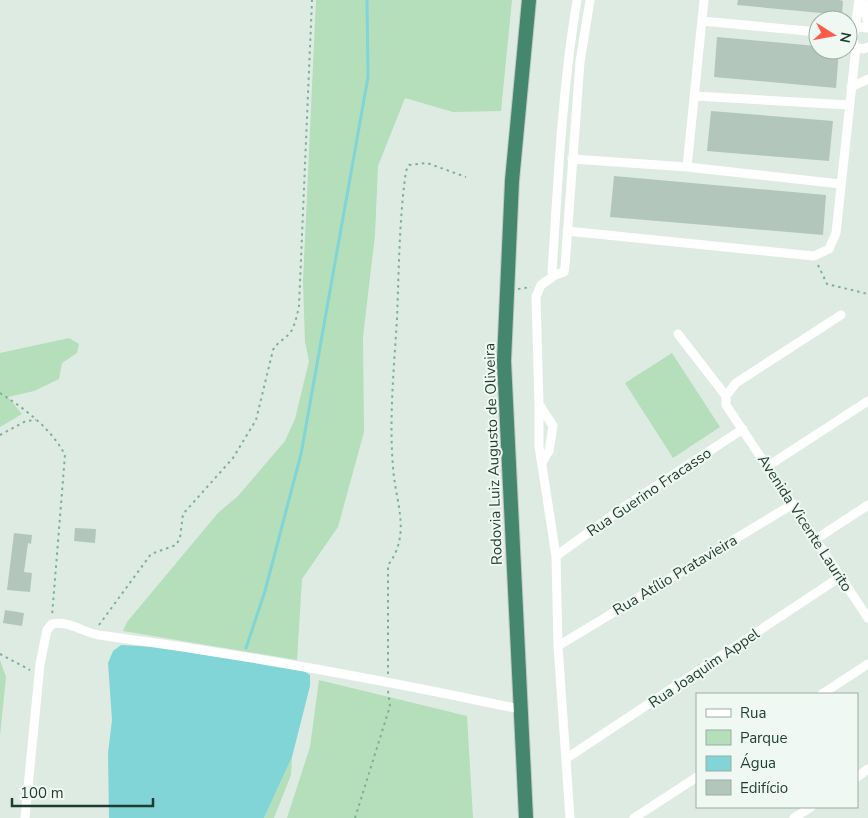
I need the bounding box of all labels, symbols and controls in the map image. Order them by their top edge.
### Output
north arrow [808,10,858,60]
text: N [835,30,856,44]
street label: Rodovia Luiz Augusto de Oliveira [479,343,507,565]
street label: Rua Guerino Fracasso [583,443,715,541]
street label: Avenida Vicente Laurito [753,451,857,595]
street label: Rua Atílio Pratavieira [609,530,741,620]
street label: Rua Joaquim Appel [645,624,763,712]
legend [696,693,858,808]
text: Parque [740,728,788,748]
text: Água [740,753,776,773]
scale bar [12,776,154,808]
text: Edifício [740,778,788,798]
text: 100 m [20,783,64,803]

